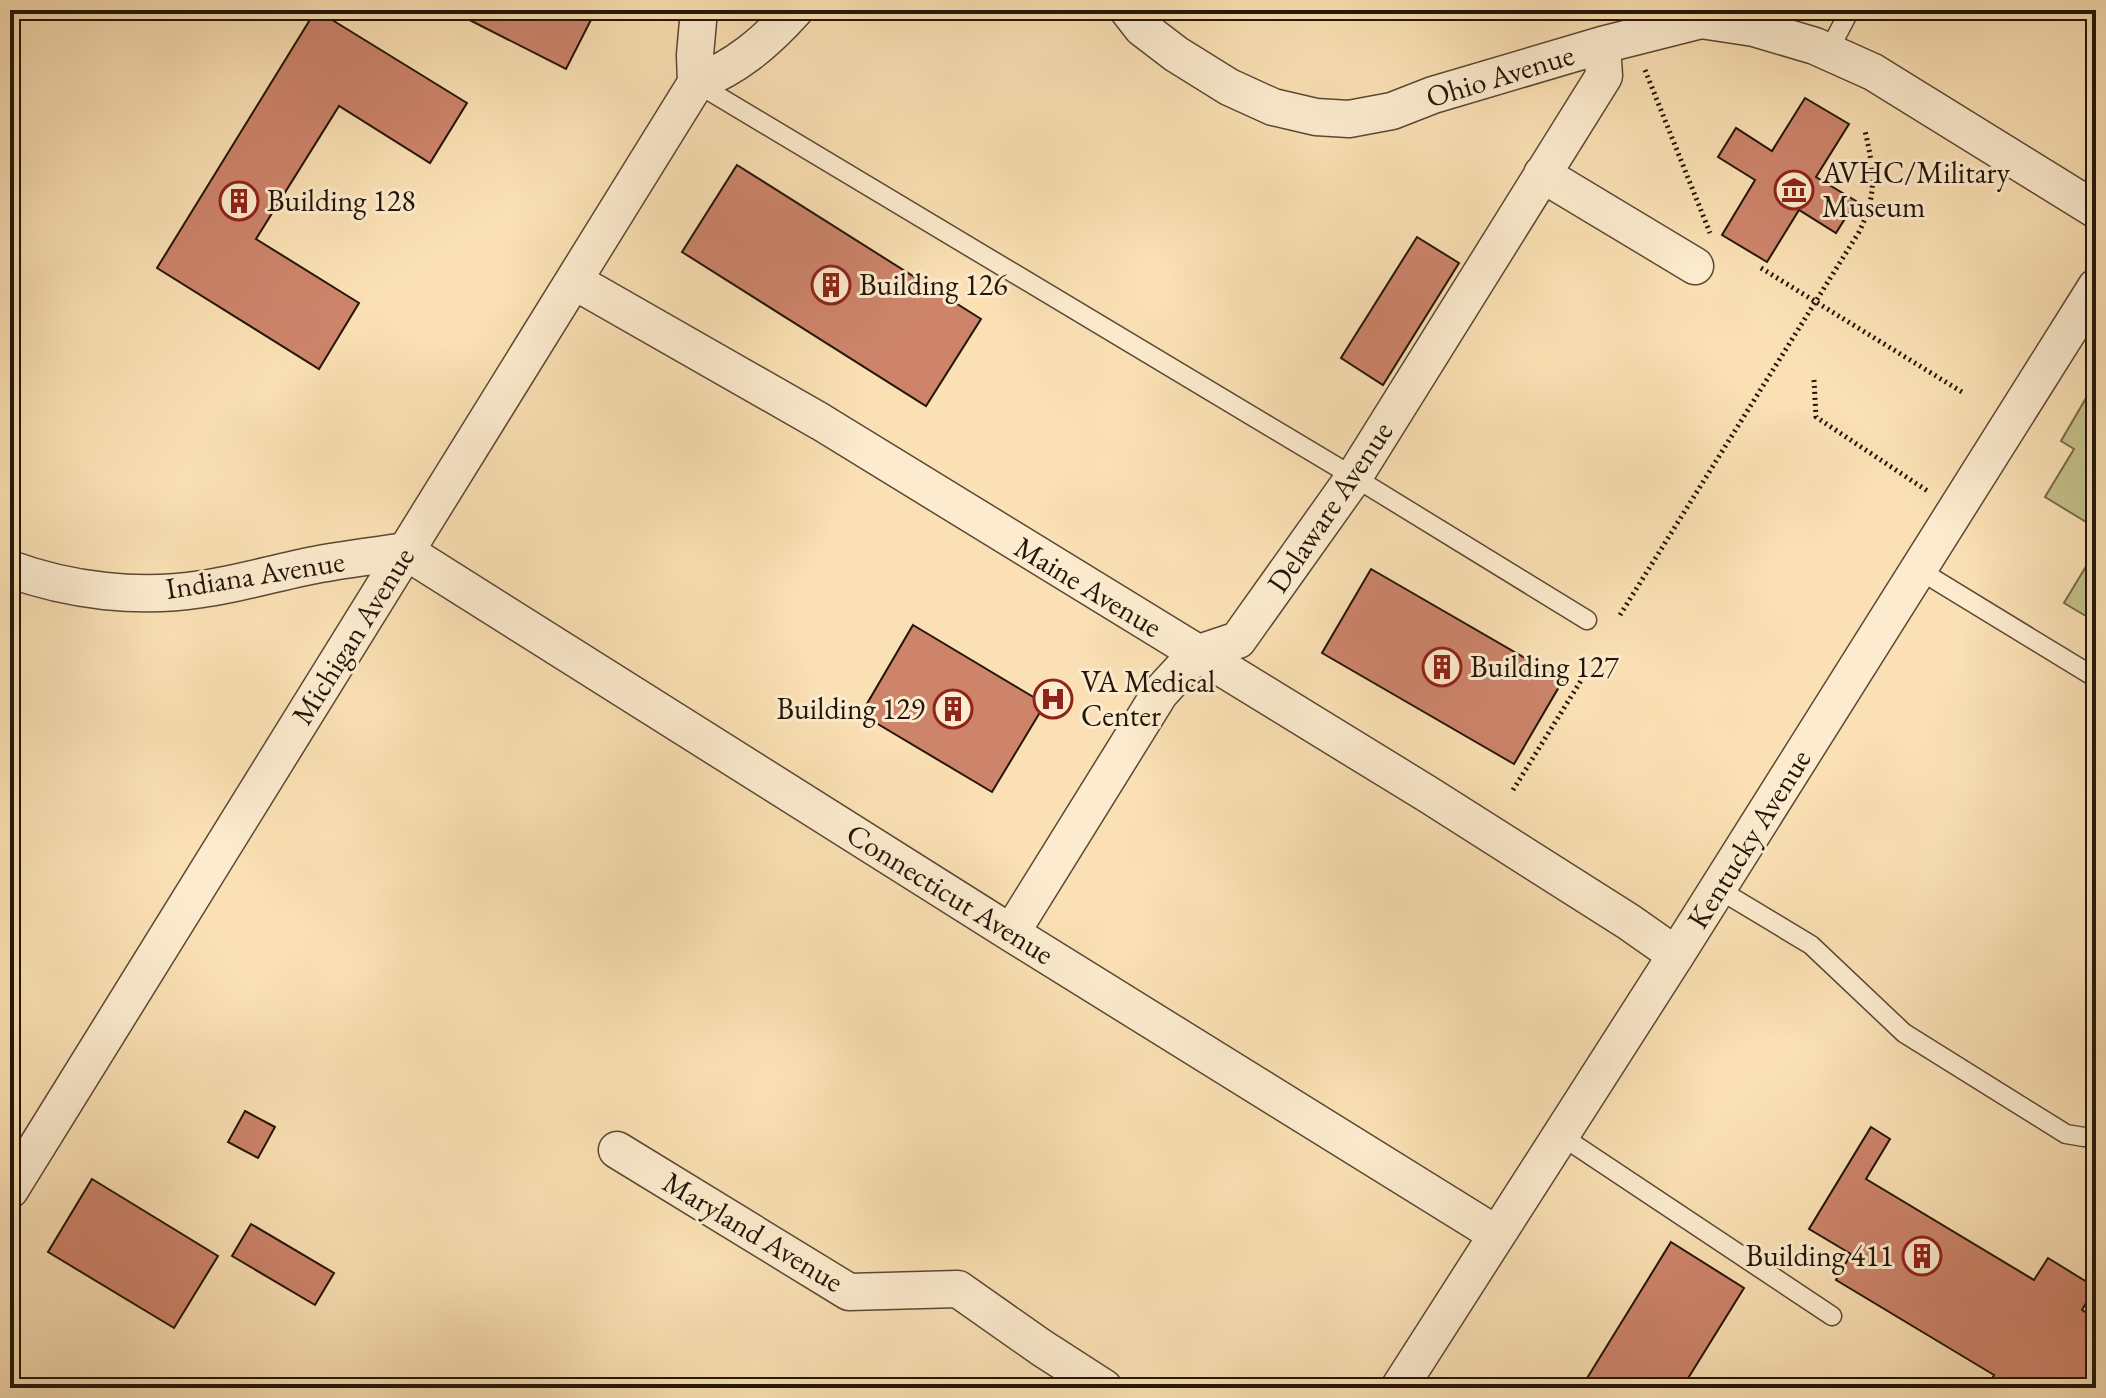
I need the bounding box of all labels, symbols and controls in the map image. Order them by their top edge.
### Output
street label: Ohio Avenue [1421,35,1579,116]
place label: AVHC/Military Museum [1821,153,2011,226]
museum icon: AVHC/Military Museum [1773,169,1815,211]
building icon: Building 128 [218,180,260,222]
place label: Building 128 [267,181,416,220]
building icon: Building 126 [810,264,852,306]
place label: Building 126 [859,265,1008,304]
street label: Delaware Avenue [1258,413,1401,600]
street label: Maine Avenue [1007,527,1169,646]
street label: Michigan Avenue [282,540,423,732]
street label: Indiana Avenue [163,541,347,608]
building icon: Building 127 [1421,646,1463,688]
place label: Building 127 [1470,647,1619,686]
place label: VA Medical Center [1081,662,1215,735]
hospital icon: VA Medical Center [1032,678,1074,720]
building icon: Building 129 [932,688,974,730]
place label: Building 129 [776,689,925,728]
street label: Kentucky Avenue [1678,742,1819,936]
street label: Connecticut Avenue [839,814,1061,973]
street label: Maryland Avenue [656,1162,851,1301]
building icon: Building 411 [1901,1235,1943,1277]
place label: Building 411 [1745,1236,1894,1275]

